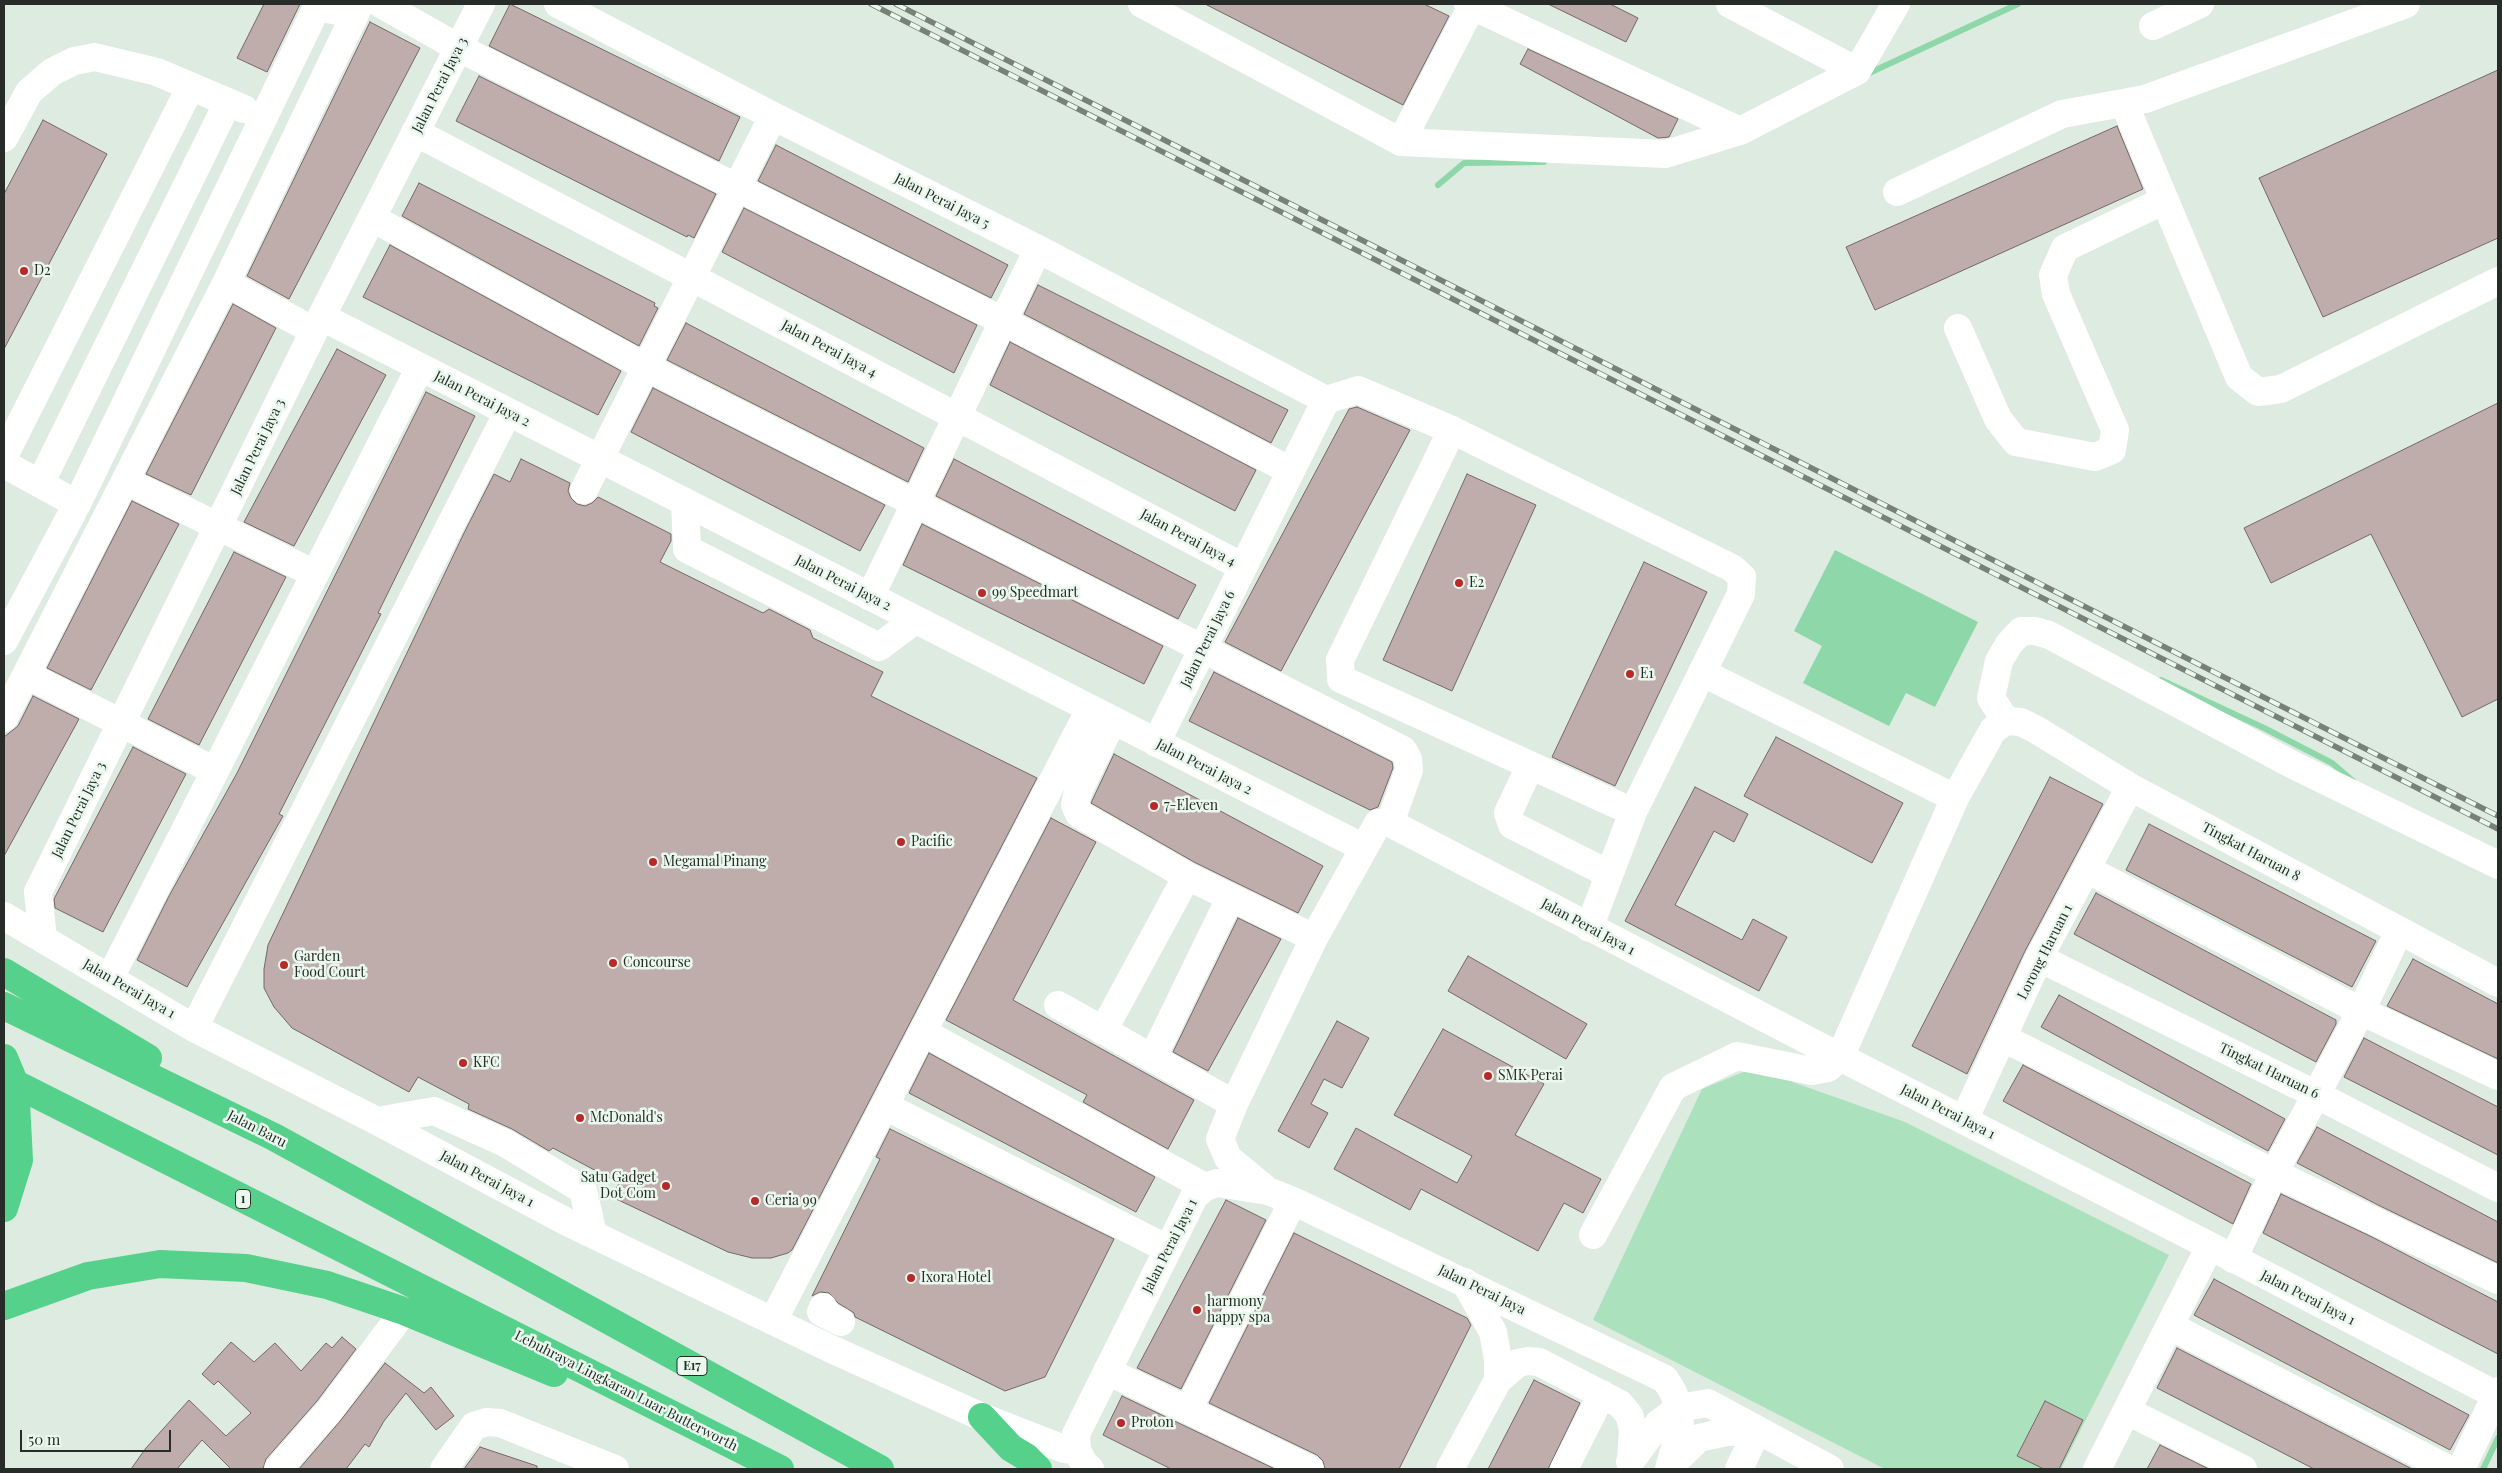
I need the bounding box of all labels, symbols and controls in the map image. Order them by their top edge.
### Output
street label: Jalan Perai Jaya 3 [409,34,471,136]
street label: Jalan Perai Jaya 5 [892,170,992,232]
place label: D2 [34,263,51,279]
marker: D2 [18,265,30,277]
street label: Jalan Perai Jaya 4 [779,317,879,381]
street label: Jalan Perai Jaya 2 [431,368,533,430]
street label: Jalan Perai Jaya 3 [227,396,289,498]
street label: Jalan Perai Jaya 4 [1138,506,1238,570]
street label: Jalan Perai Jaya 2 [792,552,894,614]
place label: E2 [1469,575,1484,591]
marker: E2 [1453,577,1465,589]
place label: 99 Speedmart [992,585,1078,601]
marker: 99 Speedmart [976,587,988,599]
street label: Jalan Perai Jaya 6 [1177,588,1239,690]
place label: E1 [1640,666,1654,682]
marker: E1 [1624,668,1636,680]
street label: Jalan Perai Jaya 2 [1153,736,1255,798]
street label: Jalan Perai Jaya 3 [48,759,110,861]
place label: 7-Eleven [1164,798,1218,814]
marker: 7-Eleven [1148,800,1160,812]
street label: Tingkat Haruan 8 [2199,819,2303,885]
place label: Pacific [911,834,952,850]
marker: Pacific [895,836,907,848]
place label: Megamal Pinang [663,854,766,870]
marker: Megamal Pinang [647,856,659,868]
street label: Jalan Perai Jaya 1 [1538,895,1638,959]
street label: Lorong Haruan 1 [2014,902,2076,1002]
place label: Garden Food Court [294,949,365,982]
place label: Concourse [623,955,691,971]
street label: Jalan Perai Jaya 1 [80,956,178,1022]
marker: Concourse [607,957,619,969]
marker: Garden Food Court [278,959,290,971]
street label: Tingkat Haruan 6 [2216,1039,2322,1103]
place label: KFC [473,1055,500,1071]
marker: KFC [457,1057,469,1069]
place label: SMK Perai [1498,1068,1563,1084]
marker: SMK Perai [1482,1070,1494,1082]
street label: Jalan Perai Jaya 1 [1898,1081,1998,1143]
street label: Jalan Baru [225,1107,289,1151]
place label: McDonald's [590,1110,663,1126]
marker: McDonald's [574,1112,586,1124]
street label: Jalan Perai Jaya 1 [437,1147,537,1211]
place label: Satu Gadget Dot Com [581,1170,656,1202]
marker: Satu Gadget Dot Com [660,1180,672,1192]
road number: 1 [236,1190,250,1208]
place label: Ceria 99 [765,1193,817,1209]
marker: Ceria 99 [749,1195,761,1207]
street label: Jalan Perai Jaya 1 [1139,1196,1201,1296]
street label: Jalan Perai Jaya [1436,1262,1528,1318]
street label: Jalan Perai Jaya 1 [2258,1267,2358,1329]
place label: Ixora Hotel [921,1270,991,1286]
marker: Ixora Hotel [905,1272,917,1284]
place label: harmony happy spa [1207,1294,1270,1326]
marker: harmony happy spa [1191,1304,1203,1316]
street label: Lebuhraya Lingkaran Luar Butterworth [512,1327,740,1455]
road number: E17 [677,1356,707,1375]
place label: Proton [1131,1415,1174,1431]
marker: Proton [1115,1417,1127,1429]
scale bar [22,1420,174,1452]
text: 50 m [28,1429,60,1449]

